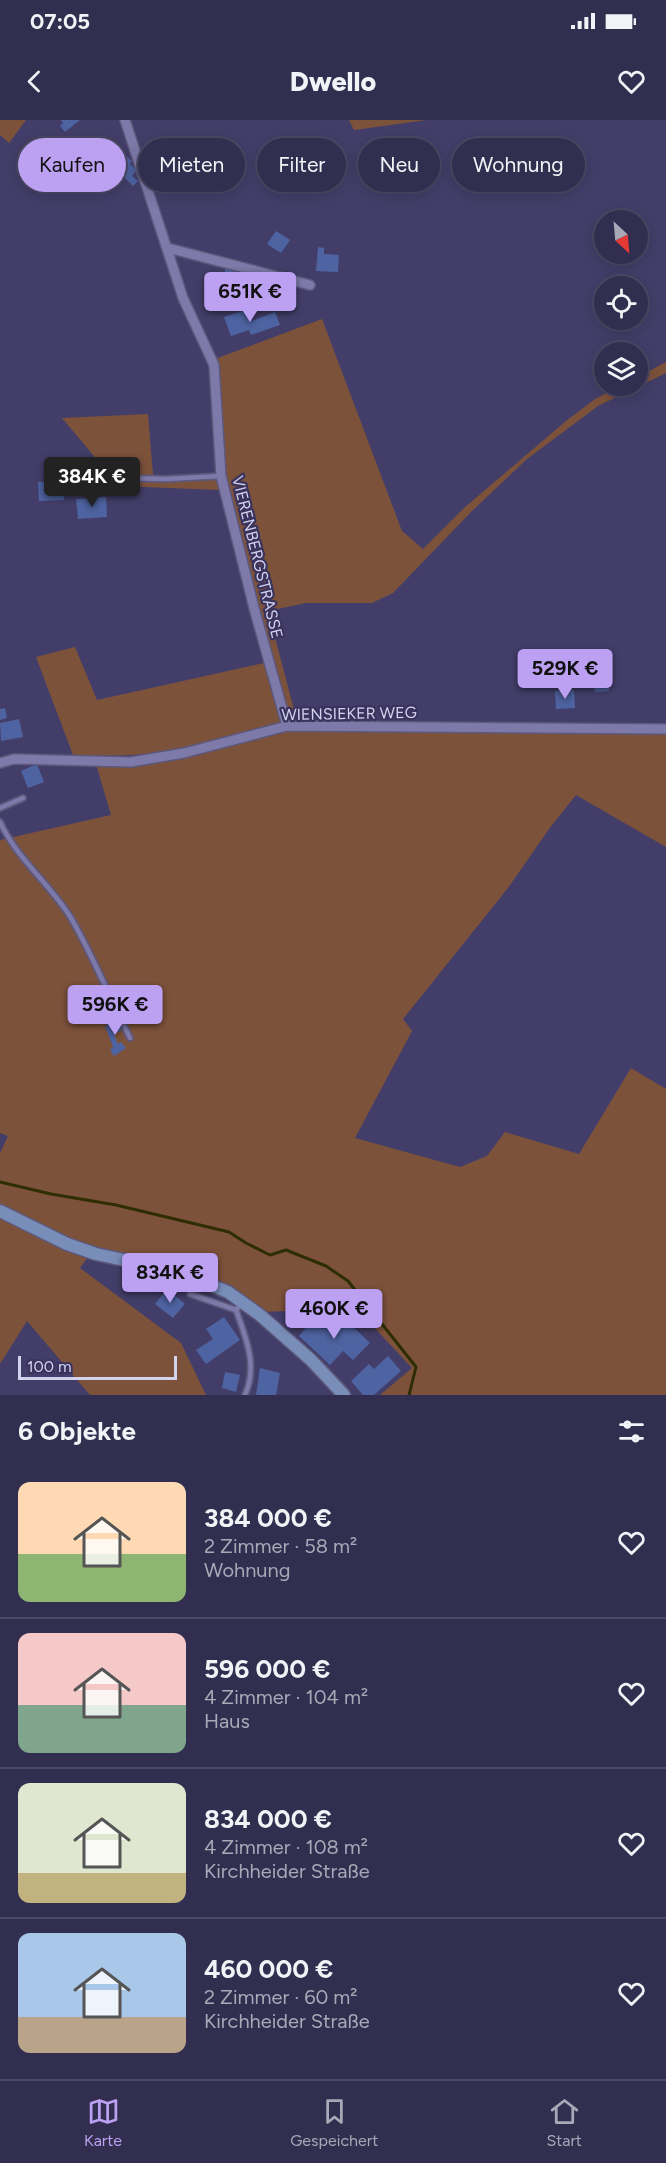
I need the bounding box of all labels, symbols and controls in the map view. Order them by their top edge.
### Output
text: 07:05 [30,8,90,35]
icon: back [18,65,51,98]
text: Dwello [290,65,376,98]
icon: heart [615,65,648,98]
chip: Kaufen [18,138,126,192]
chip: Mieten [138,138,245,192]
chip: Filter [257,138,346,192]
chip: Neu [358,138,440,192]
chip: Wohnung [452,138,585,192]
north arrow [594,210,648,264]
map controls [594,210,648,396]
pin: 651K € [201,272,299,323]
button: locate [594,276,648,330]
text: 651K € [218,279,282,303]
button: layers [594,342,648,396]
pin: 384K € [43,457,141,508]
text: 384K € [58,464,126,488]
street label: VIERENBERGSTRASSE [228,474,287,640]
pin: 529K € [516,649,614,700]
text: 529K € [532,656,598,680]
street label: WIENSIEKER WEG [281,703,417,724]
pin: 596K € [66,985,164,1036]
text: 596K € [82,992,148,1016]
pin: 834K € [121,1253,219,1304]
text: 834K € [136,1260,204,1284]
pin: 460K € [285,1289,383,1340]
text: 460K € [299,1296,369,1320]
scale bar [18,1353,177,1380]
text: 100 m [27,1357,72,1376]
text: 6 Objekte [18,1415,136,1447]
icon: filters [615,1415,648,1448]
text: 384 000 € [204,1502,332,1534]
icon: home [66,1506,138,1578]
icon: heart [615,1526,648,1559]
text: 2 Zimmer · 58 m² [204,1534,357,1558]
text: Wohnung [204,1558,290,1582]
text: 596 000 € [204,1653,330,1685]
icon: home [66,1657,138,1729]
icon: heart [615,1677,648,1710]
text: 4 Zimmer · 104 m² [204,1685,368,1709]
text: Haus [204,1709,250,1733]
text: 834 000 € [204,1803,332,1835]
icon: home [66,1807,138,1879]
icon: heart [615,1827,648,1860]
text: 4 Zimmer · 108 m² [204,1835,368,1859]
text: Kirchheider Straße [204,1859,370,1883]
text: 460 000 € [204,1953,333,1985]
icon: home [66,1957,138,2029]
icon: heart [615,1977,648,2010]
text: 2 Zimmer · 60 m² [204,1985,358,2009]
text: Kirchheider Straße [204,2009,370,2033]
tab: Karte [84,2095,122,2150]
tab: Gespeichert [290,2095,378,2150]
tab: Start [546,2095,582,2150]

